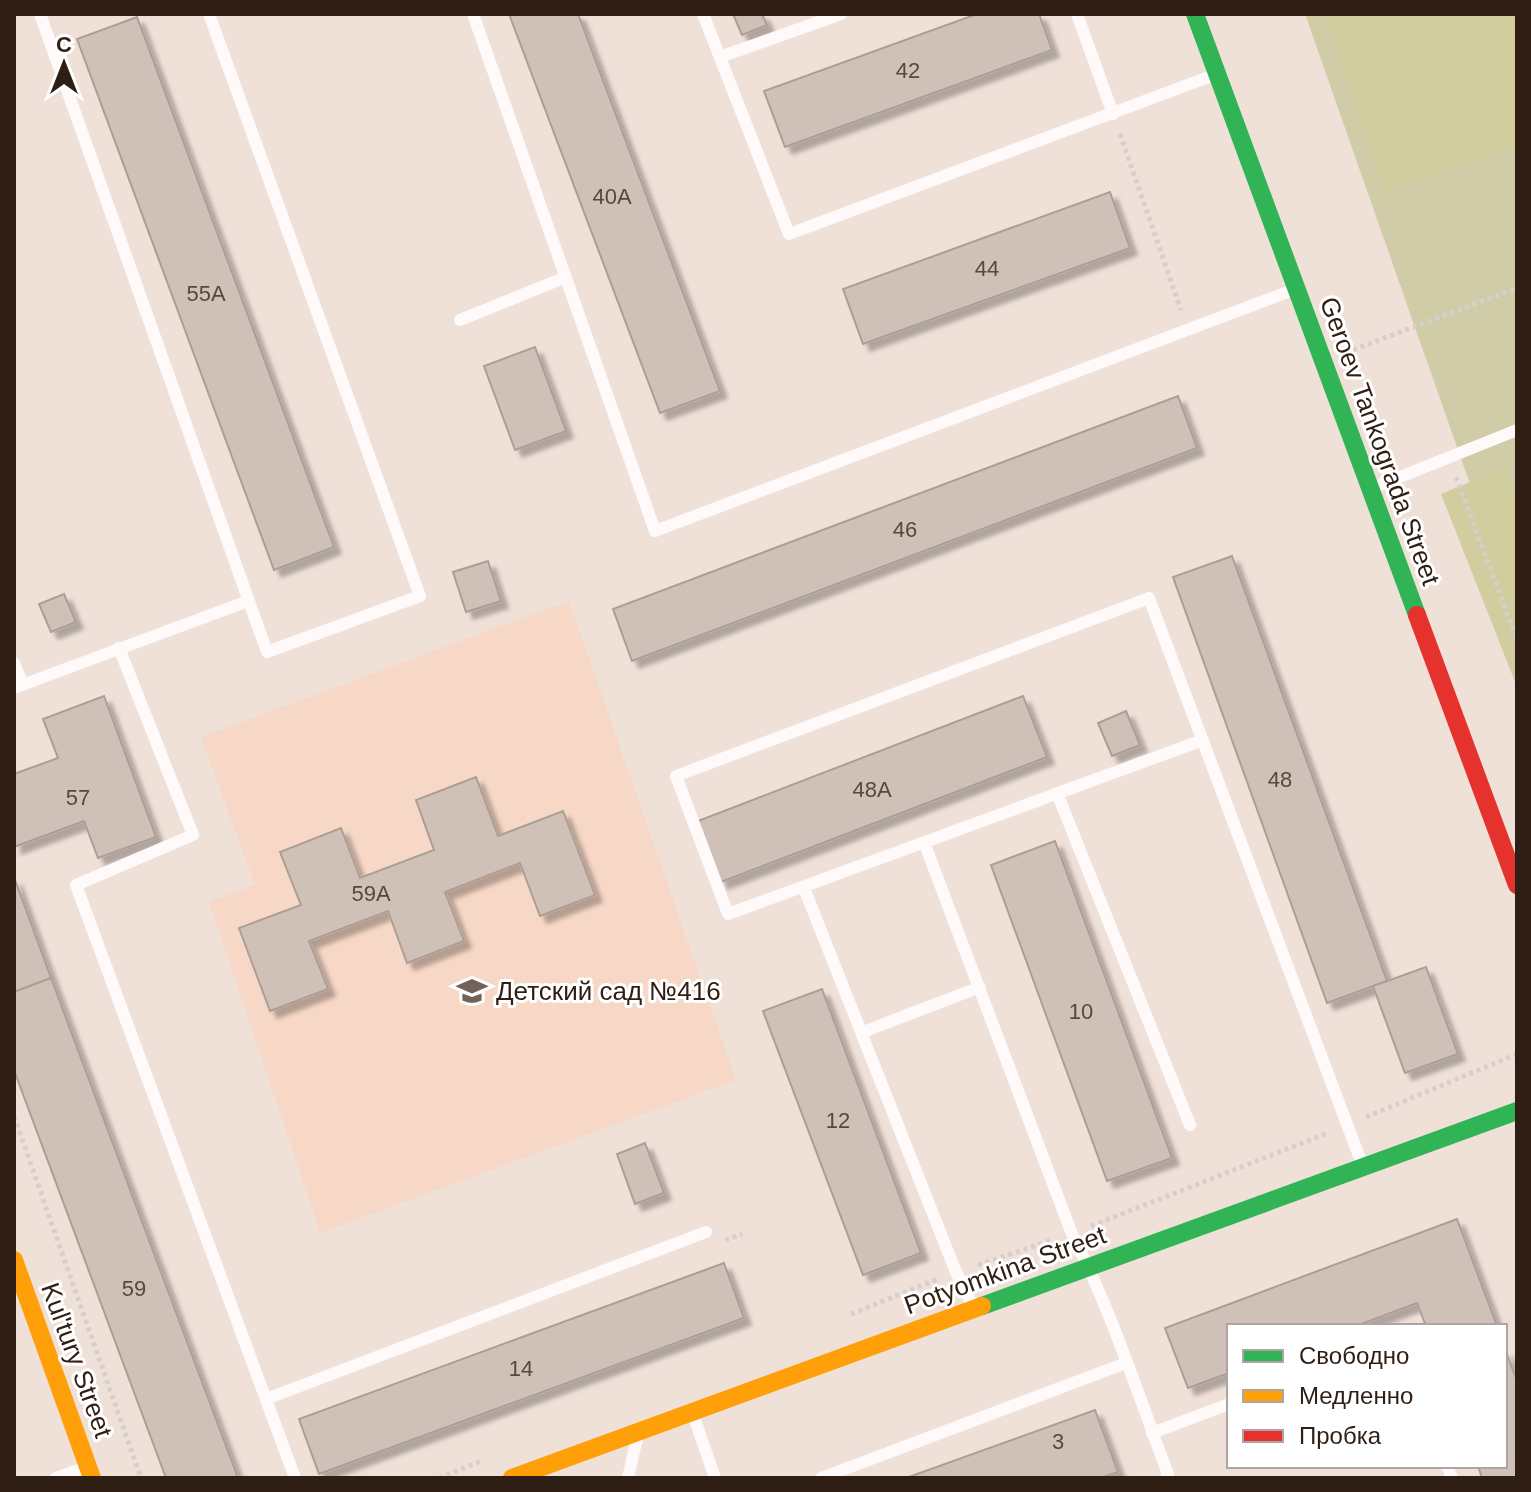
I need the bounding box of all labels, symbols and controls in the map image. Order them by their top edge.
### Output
north arrow [24,24,104,104]
text: С [56,32,72,57]
house number: 42 [896,58,920,83]
house number: 40А [592,184,632,209]
house number: 44 [975,256,999,281]
house number: 55А [186,281,226,306]
street label: Geroev Tankograda Street [1314,293,1446,590]
house number: 46 [893,517,917,542]
house number: 48 [1268,767,1292,792]
house number: 48А [852,777,892,802]
house number: 57 [66,785,90,810]
house number: 59А [351,881,391,906]
school or university icon: Детский сад №416 [455,974,489,1008]
place label: Детский сад №416 [496,976,721,1006]
house number: 10 [1069,999,1093,1024]
house number: 12 [826,1108,850,1133]
street label: Potyomkina Street [900,1219,1111,1320]
house number: 59 [122,1276,146,1301]
street label: Kul'tury Street [35,1279,119,1442]
legend [1227,1324,1507,1468]
text: Свободно [1299,1342,1409,1369]
house number: 14 [509,1356,533,1381]
text: Медленно [1299,1382,1413,1409]
text: Пробка [1299,1422,1382,1449]
house number: 3 [1052,1429,1064,1454]

